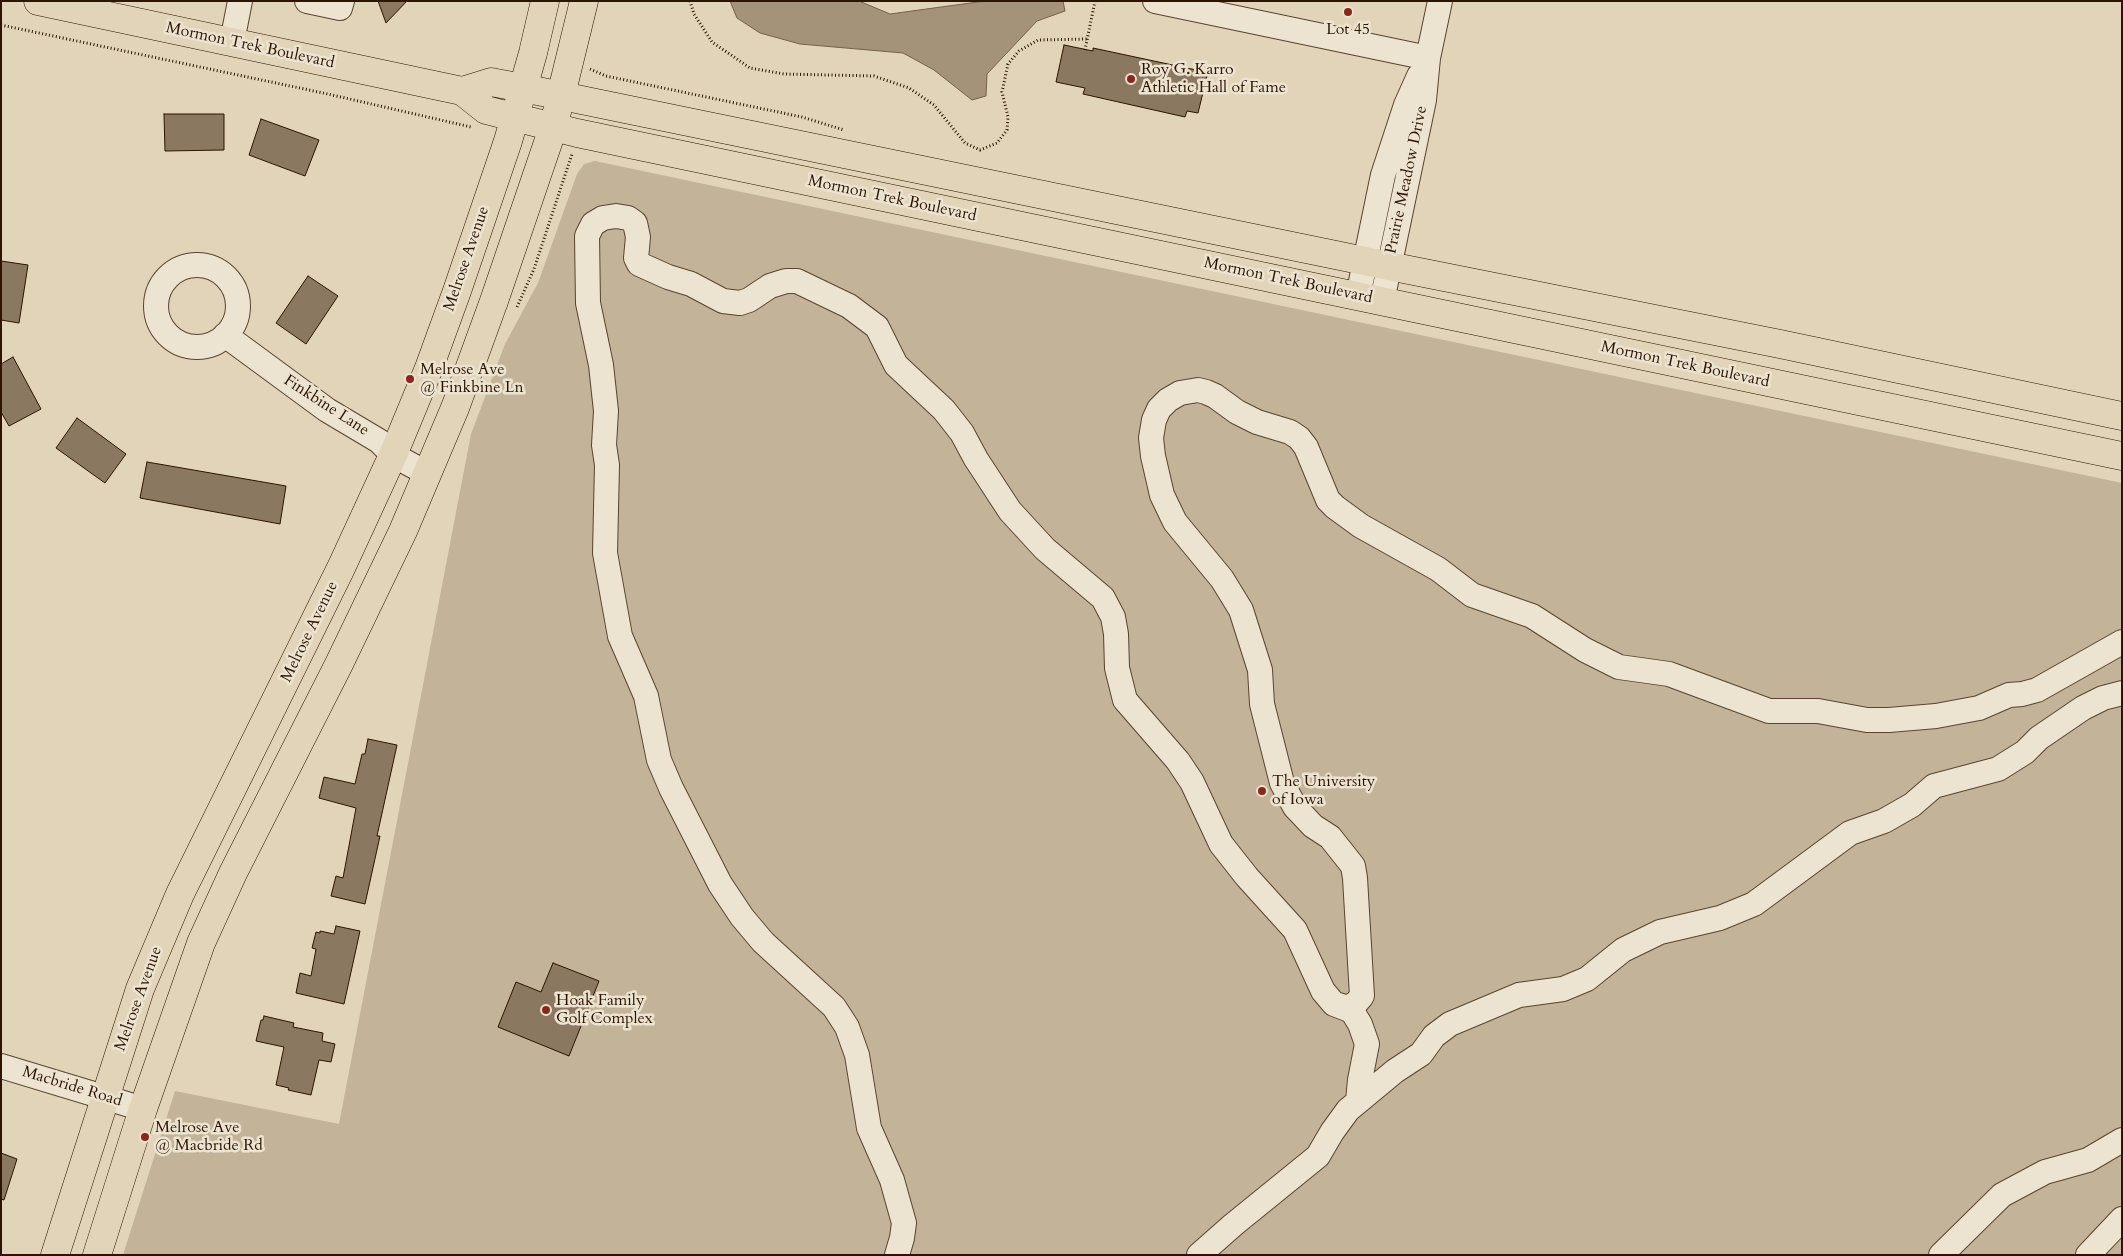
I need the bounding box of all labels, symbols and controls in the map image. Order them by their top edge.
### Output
marker: Lot 45 [1342,6,1354,18]
street label: Mormon Trek Boulevard [164,19,336,73]
place label: Lot 45 [1326,20,1370,40]
place label: Roy G. Karro Athletic Hall of Fame [1141,60,1286,98]
marker: Roy G. Karro Athletic Hall of Fame [1125,73,1137,85]
street label: Prairie Meadow Drive [1382,104,1432,256]
street label: Mormon Trek Boulevard [806,172,978,226]
street label: Melrose Avenue [440,204,494,314]
street label: Mormon Trek Boulevard [1202,254,1374,308]
street label: Mormon Trek Boulevard [1599,338,1771,392]
place label: Melrose Ave @ Finkbine Ln [420,360,524,398]
street label: Finkbine Lane [280,371,372,441]
marker: Melrose Ave @ Finkbine Ln [404,373,416,385]
street label: Melrose Avenue [277,578,343,686]
place label: The University of Iowa [1272,772,1375,810]
marker: The University of Iowa [1256,785,1268,797]
street label: Melrose Avenue [111,944,167,1054]
place label: Hoak Family Golf Complex [556,991,653,1029]
marker: Hoak Family Golf Complex [540,1004,552,1016]
street label: Macbride Road [20,1063,124,1111]
place label: Melrose Ave @ Macbride Rd [155,1118,263,1156]
marker: Melrose Ave @ Macbride Rd [139,1131,151,1143]

